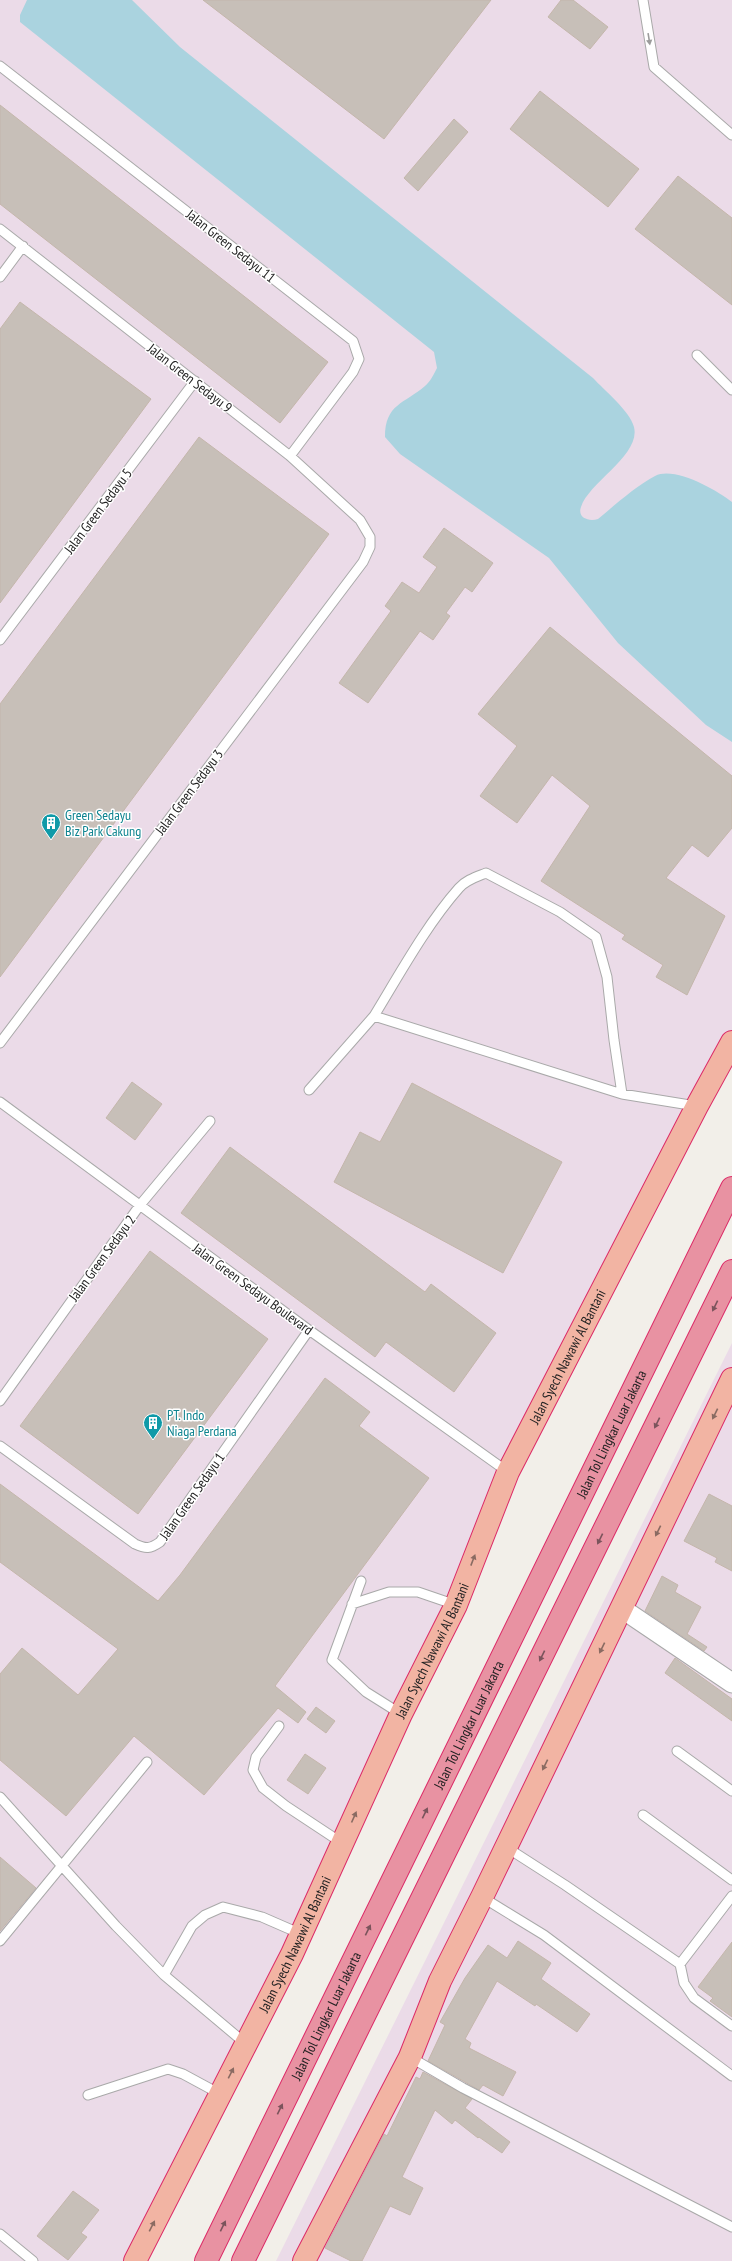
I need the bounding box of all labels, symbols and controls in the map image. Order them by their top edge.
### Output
one-way arrow [646,32,652,45]
street label: Jalan Green Sedayu 11 [182,205,279,287]
street label: Jalan Green Sedayu 9 [143,339,236,417]
street label: Jalan Green Sedayu 5 [59,465,136,558]
street label: Jalan Green Sedayu 3 [150,746,227,839]
place label: Green Sedayu Biz Park Cakung [65,806,141,840]
building icon: Green Sedayu Biz Park Cakung [40,812,62,840]
street label: Jalan Green Sedayu 2 [64,1211,139,1305]
street label: Jalan Green Sedayu Boulevard [188,1239,317,1339]
street label: Jalan Syech Nawawi Al Bantani [525,1286,610,1428]
one-way arrow [712,1300,718,1312]
street label: Jalan Tol Lingkar Luar Jakarta [572,1367,650,1502]
place label: PT. Indo Niaga Perdana [167,1406,237,1440]
one-way arrow [712,1408,718,1420]
building icon: PT. Indo Niaga Perdana [142,1412,164,1440]
one-way arrow [654,1417,660,1428]
street label: Jalan Green Sedayu 1 [155,1449,229,1544]
one-way arrow [655,1525,661,1537]
one-way arrow [597,1534,603,1545]
one-way arrow [471,1553,477,1565]
street label: Jalan Syech Nawawi Al Bantani [391,1580,473,1722]
one-way arrow [599,1642,605,1654]
one-way arrow [539,1650,545,1662]
street label: Jalan Tol Lingkar Luar Jakarta [429,1658,508,1793]
one-way arrow [542,1759,548,1771]
one-way arrow [422,1807,429,1819]
one-way arrow [351,1812,357,1823]
street label: Jalan Syech Nawawi Al Bantani [254,1873,335,2016]
one-way arrow [365,1924,371,1935]
street label: Jalan Tol Lingkar Luar Jakarta [287,1949,365,2084]
one-way arrow [228,2067,234,2079]
one-way arrow [277,2104,283,2115]
one-way arrow [220,2220,226,2232]
one-way arrow [149,2221,156,2232]

